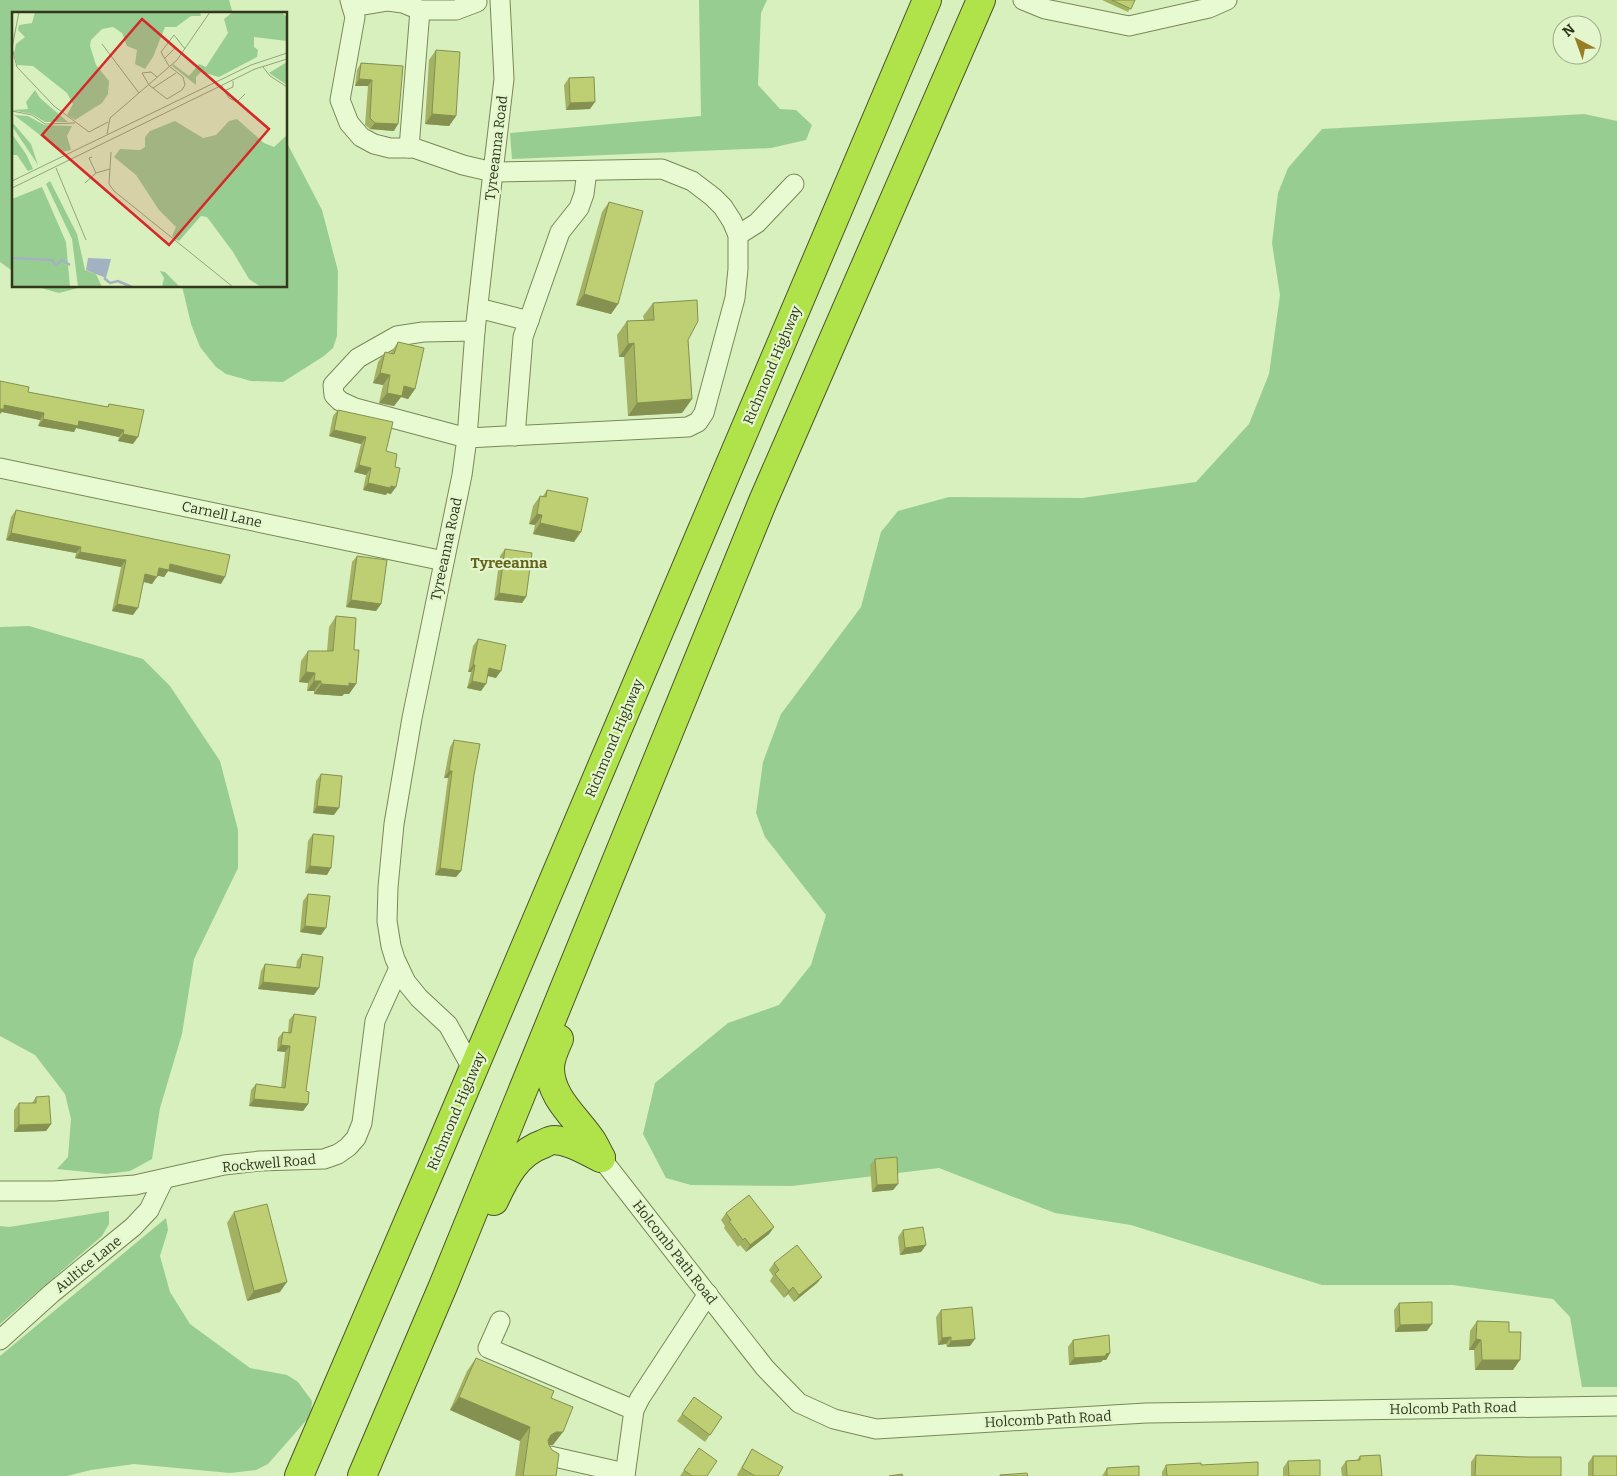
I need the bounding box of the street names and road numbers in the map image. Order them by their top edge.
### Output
street label: Tyreeanna Road [482,95,511,201]
street label: Richmond Highway [740,303,805,427]
street label: Tyreeanna Road [427,496,466,602]
street label: Carnell Lane [180,498,264,531]
street label: Richmond Highway [582,676,647,800]
street label: Richmond Highway [424,1049,489,1173]
street label: Rockwell Road [221,1151,317,1176]
street label: Holcomb Path Road [629,1197,720,1308]
street label: Aultice Lane [52,1232,125,1296]
street label: Holcomb Path Road [1389,1399,1517,1418]
street label: Holcomb Path Road [984,1408,1112,1431]

